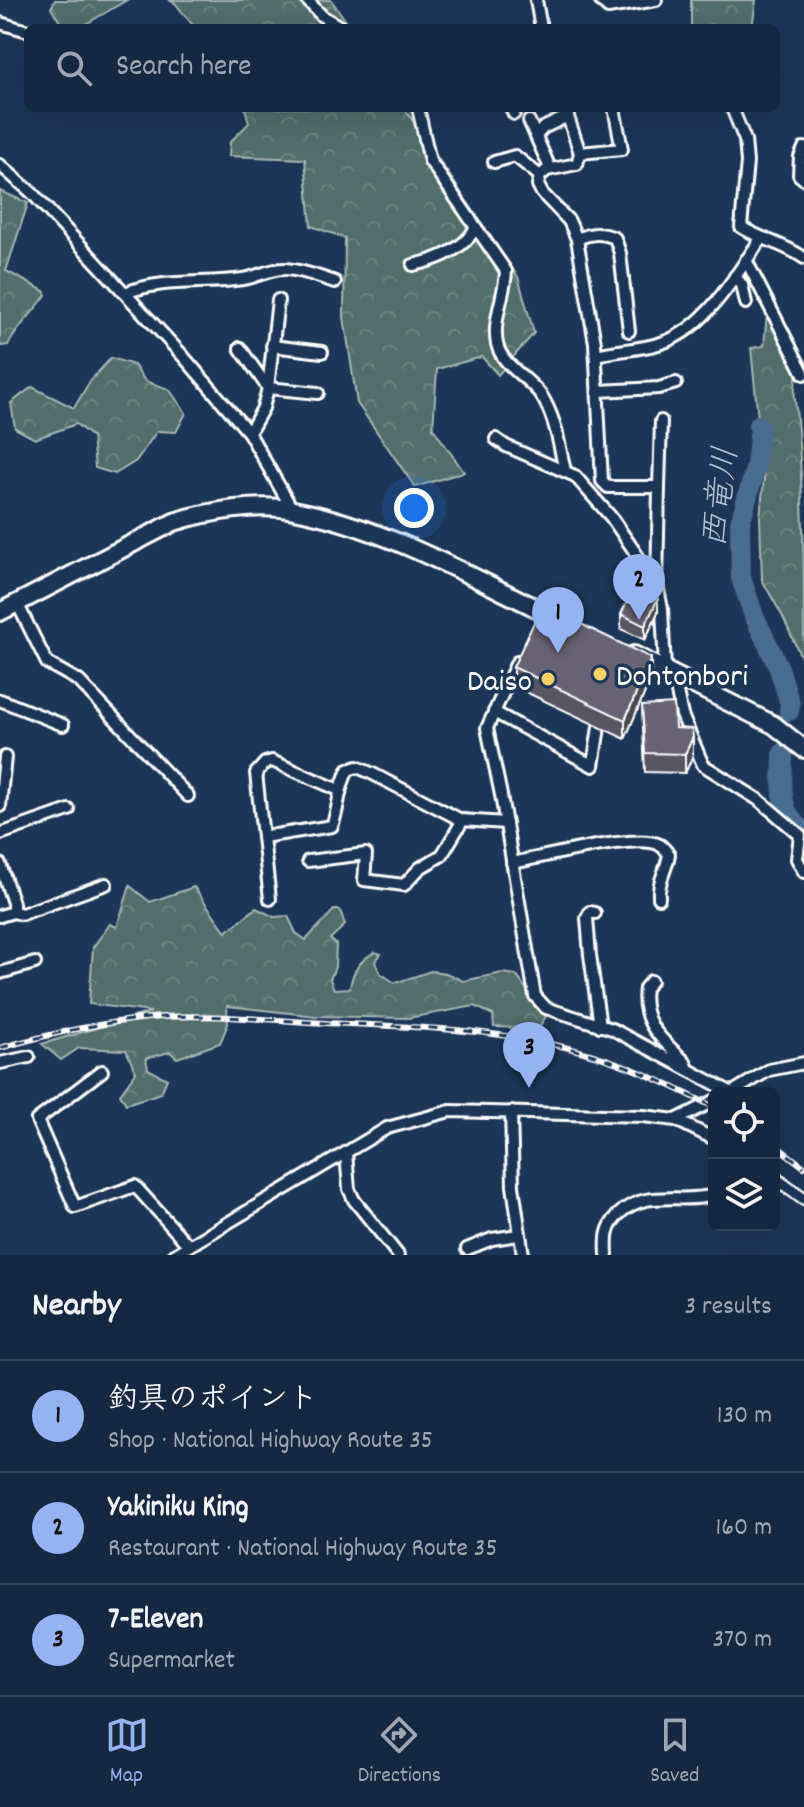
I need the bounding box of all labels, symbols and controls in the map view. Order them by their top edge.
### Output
search box [24,24,780,112]
icon: search [52,46,96,90]
text: Search here [116,47,252,90]
water label: 西竜川 [693,444,754,551]
your location [394,488,434,528]
pin: 2 [613,554,665,620]
pin: 1 [532,587,584,653]
place label: Dohtonbori [616,656,748,702]
place label: Daiso [467,661,532,707]
marker: Dohtonbori [591,665,609,683]
marker: Daiso [539,670,557,688]
pin: 3 [503,1022,555,1088]
map controls [708,1087,780,1231]
button: locate [708,1087,780,1159]
button: layers [708,1159,780,1231]
text: Nearby [32,1283,121,1332]
text: 3 results [685,1289,772,1326]
text: 釣具のポイント [108,1380,318,1423]
text: 1 [55,1398,61,1435]
text: 130 m [717,1398,772,1435]
text: Shop · National Highway Route 35 [108,1423,433,1460]
text: Yakiniku King [108,1488,249,1531]
text: 2 [52,1510,64,1547]
text: 160 m [716,1510,772,1547]
text: Restaurant · National Highway Route 35 [108,1531,497,1568]
text: 7-Eleven [108,1600,203,1643]
text: 3 [52,1622,64,1659]
text: 370 m [713,1622,772,1659]
text: Supermarket [108,1643,235,1680]
tab: Map [105,1713,149,1792]
tab: Directions [358,1713,441,1792]
tab: Saved [650,1713,699,1792]

